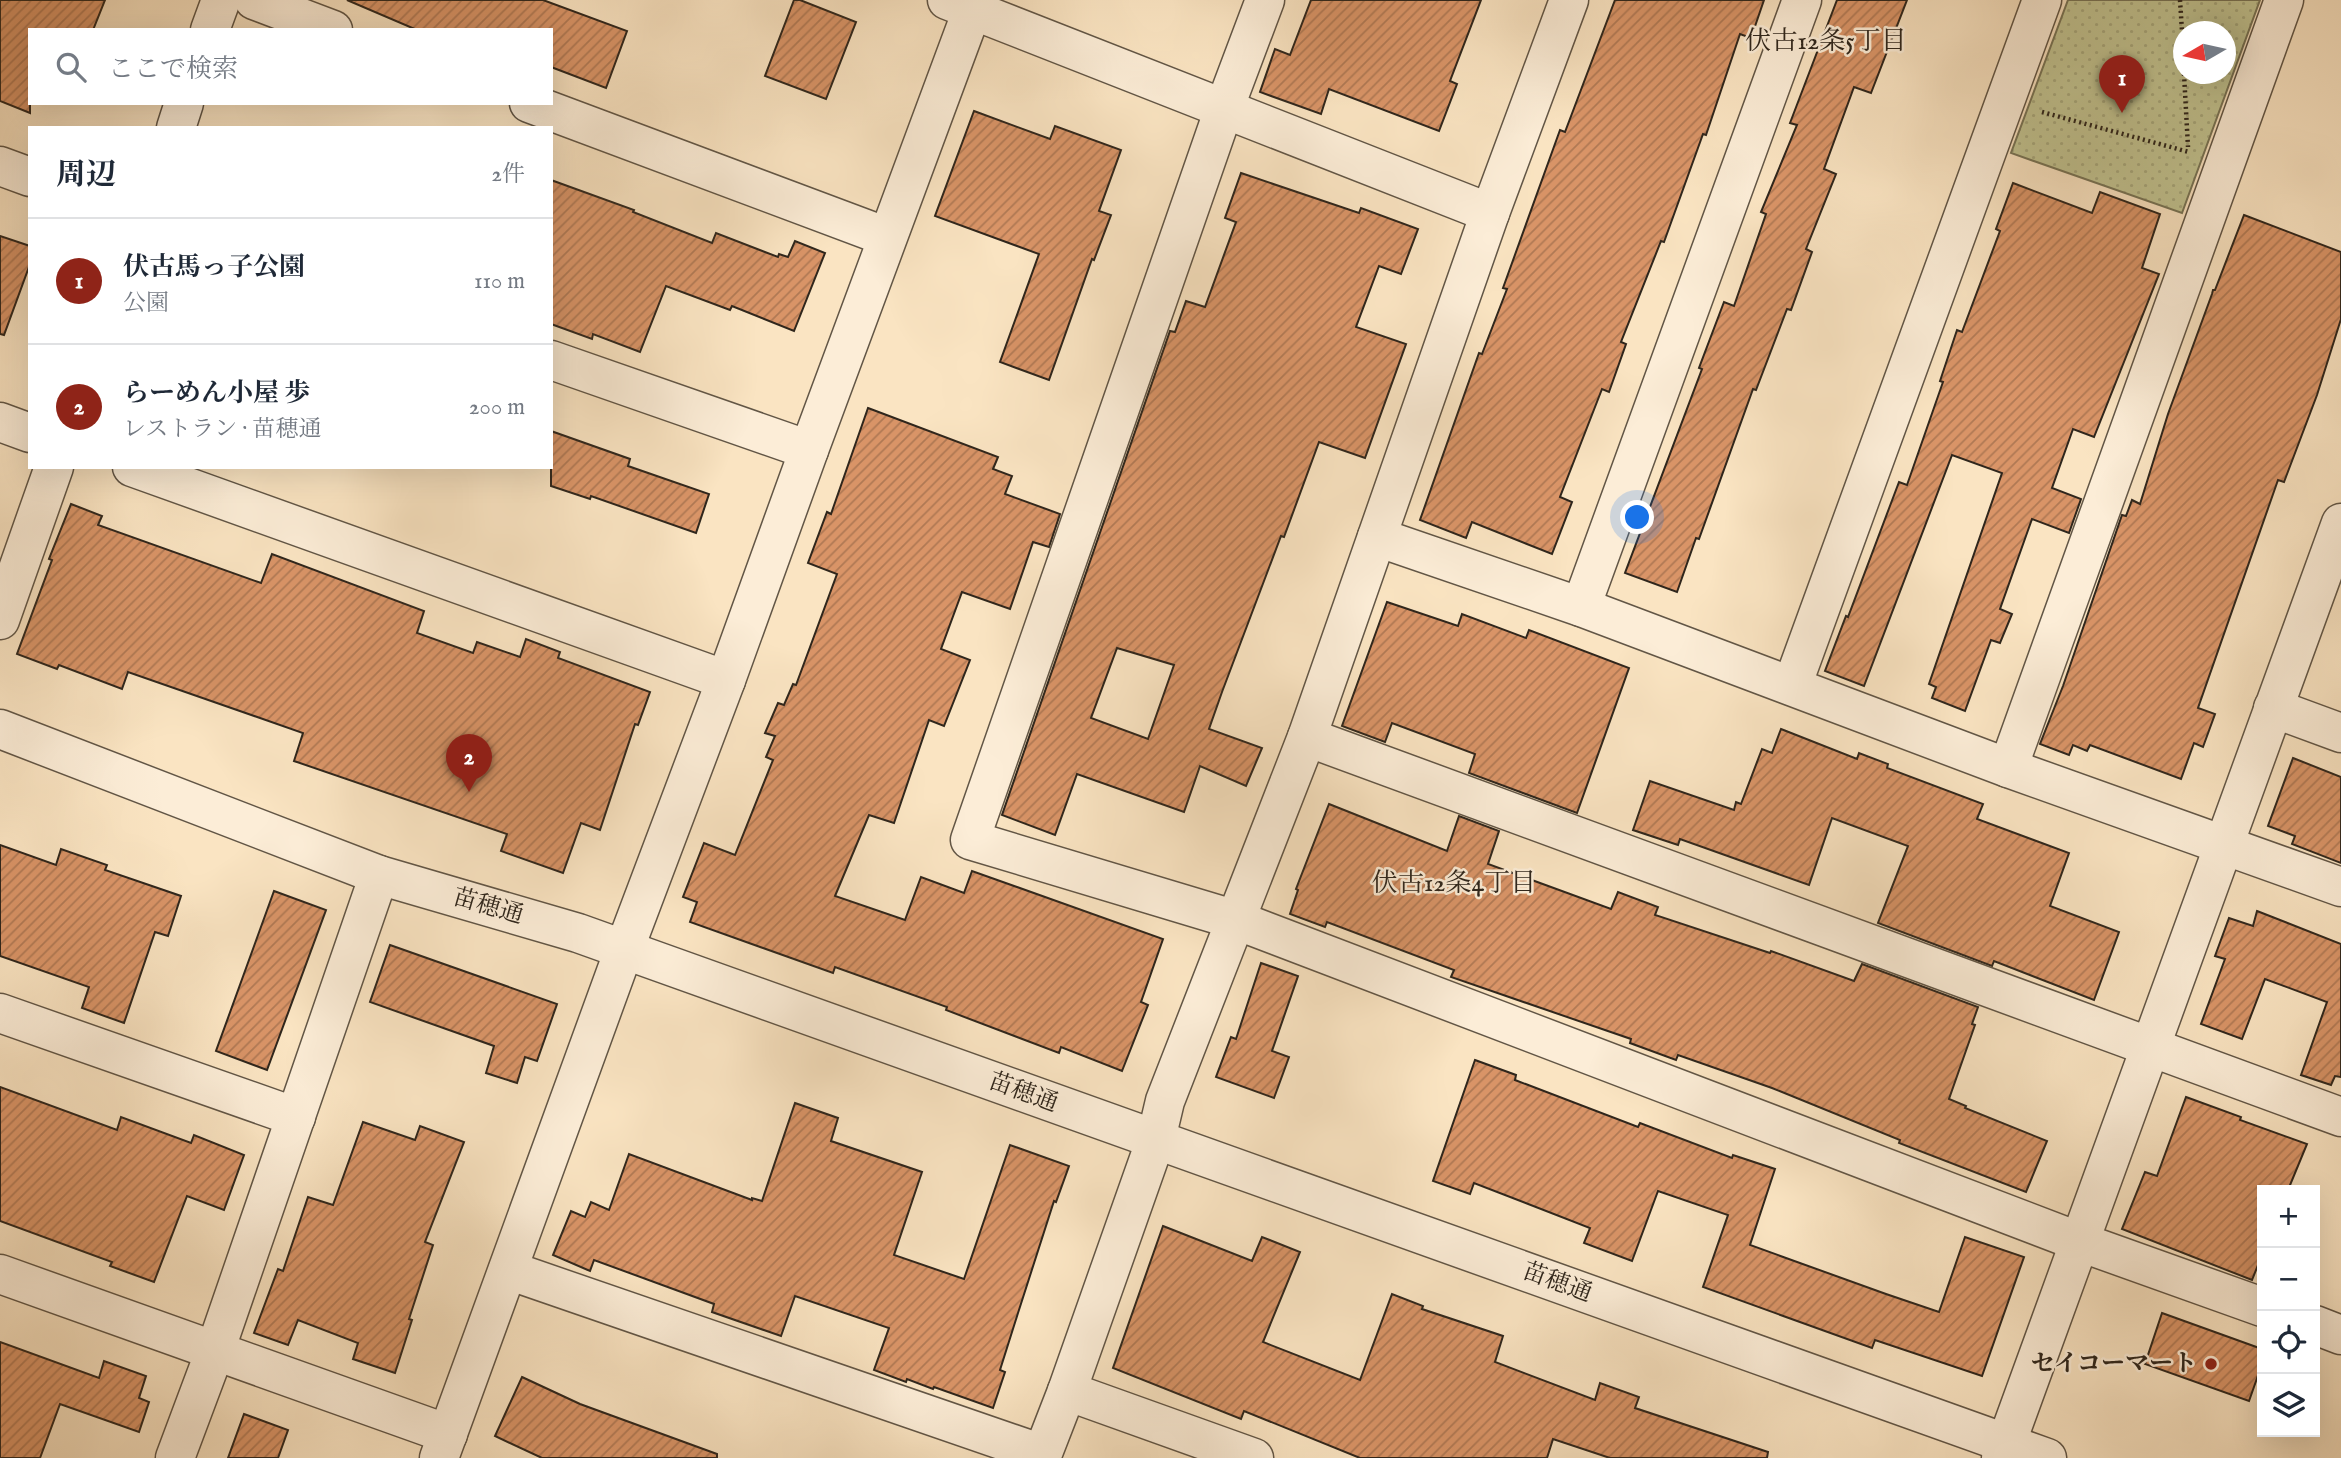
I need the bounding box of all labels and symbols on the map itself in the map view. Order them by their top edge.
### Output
north arrow [2173,21,2236,84]
district label: 伏古12条5丁目 [1745,25,1907,58]
pin: 1 [2099,55,2145,113]
your location [1620,500,1654,534]
pin: 2 [446,734,492,792]
district label: 伏古12条4丁目 [1372,867,1536,900]
street label: 苗穂通 [449,882,527,932]
street label: 苗穂通 [984,1066,1062,1120]
street label: 苗穂通 [1518,1256,1596,1310]
place label: セイコーマート [2031,1349,2197,1380]
marker: セイコーマート [2203,1356,2219,1372]

